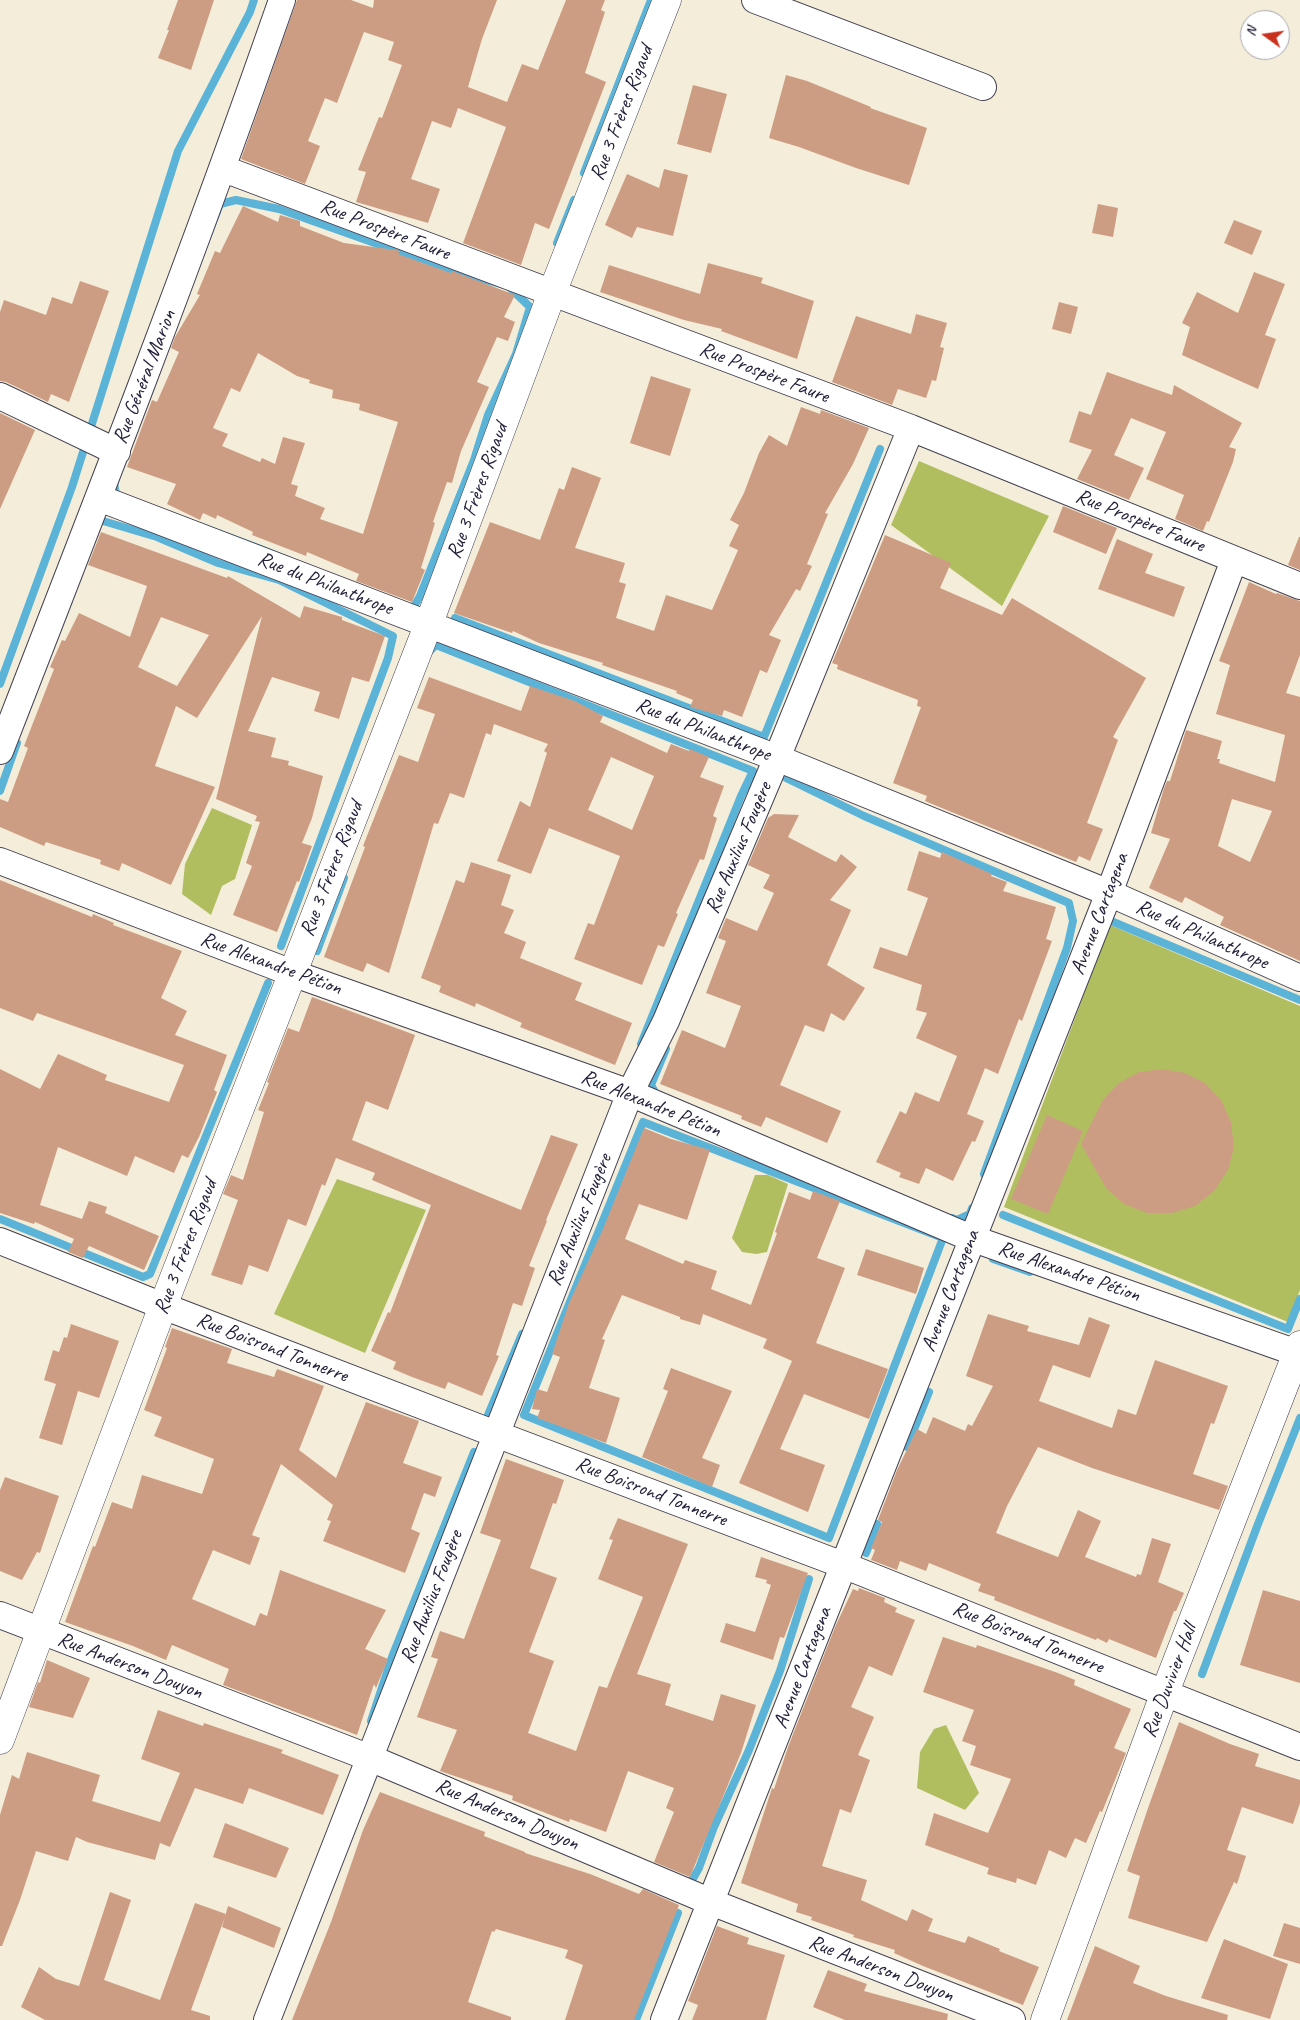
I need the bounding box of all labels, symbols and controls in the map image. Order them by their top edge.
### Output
north arrow [1240,10,1290,60]
text: N [1242,25,1260,38]
street label: Rue 3 Frères Rigaud [585,42,659,184]
street label: Rue Prospère Faure [317,194,453,266]
street label: Rue Général Marion [108,306,182,448]
street label: Rue Prospère Faure [696,337,832,409]
street label: Rue 3 Frères Rigaud [442,420,514,562]
street label: Rue Prospère Faure [1072,484,1208,558]
street label: Rue du Philanthrope [254,547,396,621]
street label: Rue du Philanthrope [632,693,774,767]
street label: Rue Auxilius Fougère [700,779,778,917]
street label: Rue 3 Frères Rigaud [295,798,369,940]
street label: Avenue Cartagena [1065,850,1135,978]
street label: Rue du Philanthrope [1132,895,1272,975]
street label: Rue Alexandre Pétion [197,927,345,1001]
street label: Rue Alexandre Pétion [577,1065,725,1143]
street label: Rue Auxilius Fougère [542,1150,618,1290]
street label: Rue 3 Frères Rigaud [149,1176,223,1318]
street label: Avenue Cartagena [916,1227,986,1355]
street label: Rue Alexandre Pétion [995,1236,1143,1308]
street label: Rue Boisrond Tonnerre [193,1308,351,1388]
street label: Rue Boisrond Tonnerre [572,1452,730,1532]
street label: Rue Auxilius Fougère [395,1527,469,1667]
street label: Rue Boisrond Tonnerre [949,1596,1107,1680]
street label: Avenue Cartagena [768,1604,838,1732]
street label: Rue Duvivier Hall [1137,1621,1203,1741]
street label: Rue Anderson Douyon [54,1627,206,1705]
street label: Rue Anderson Douyon [431,1773,583,1857]
street label: Rue Anderson Douyon [805,1930,957,2008]

